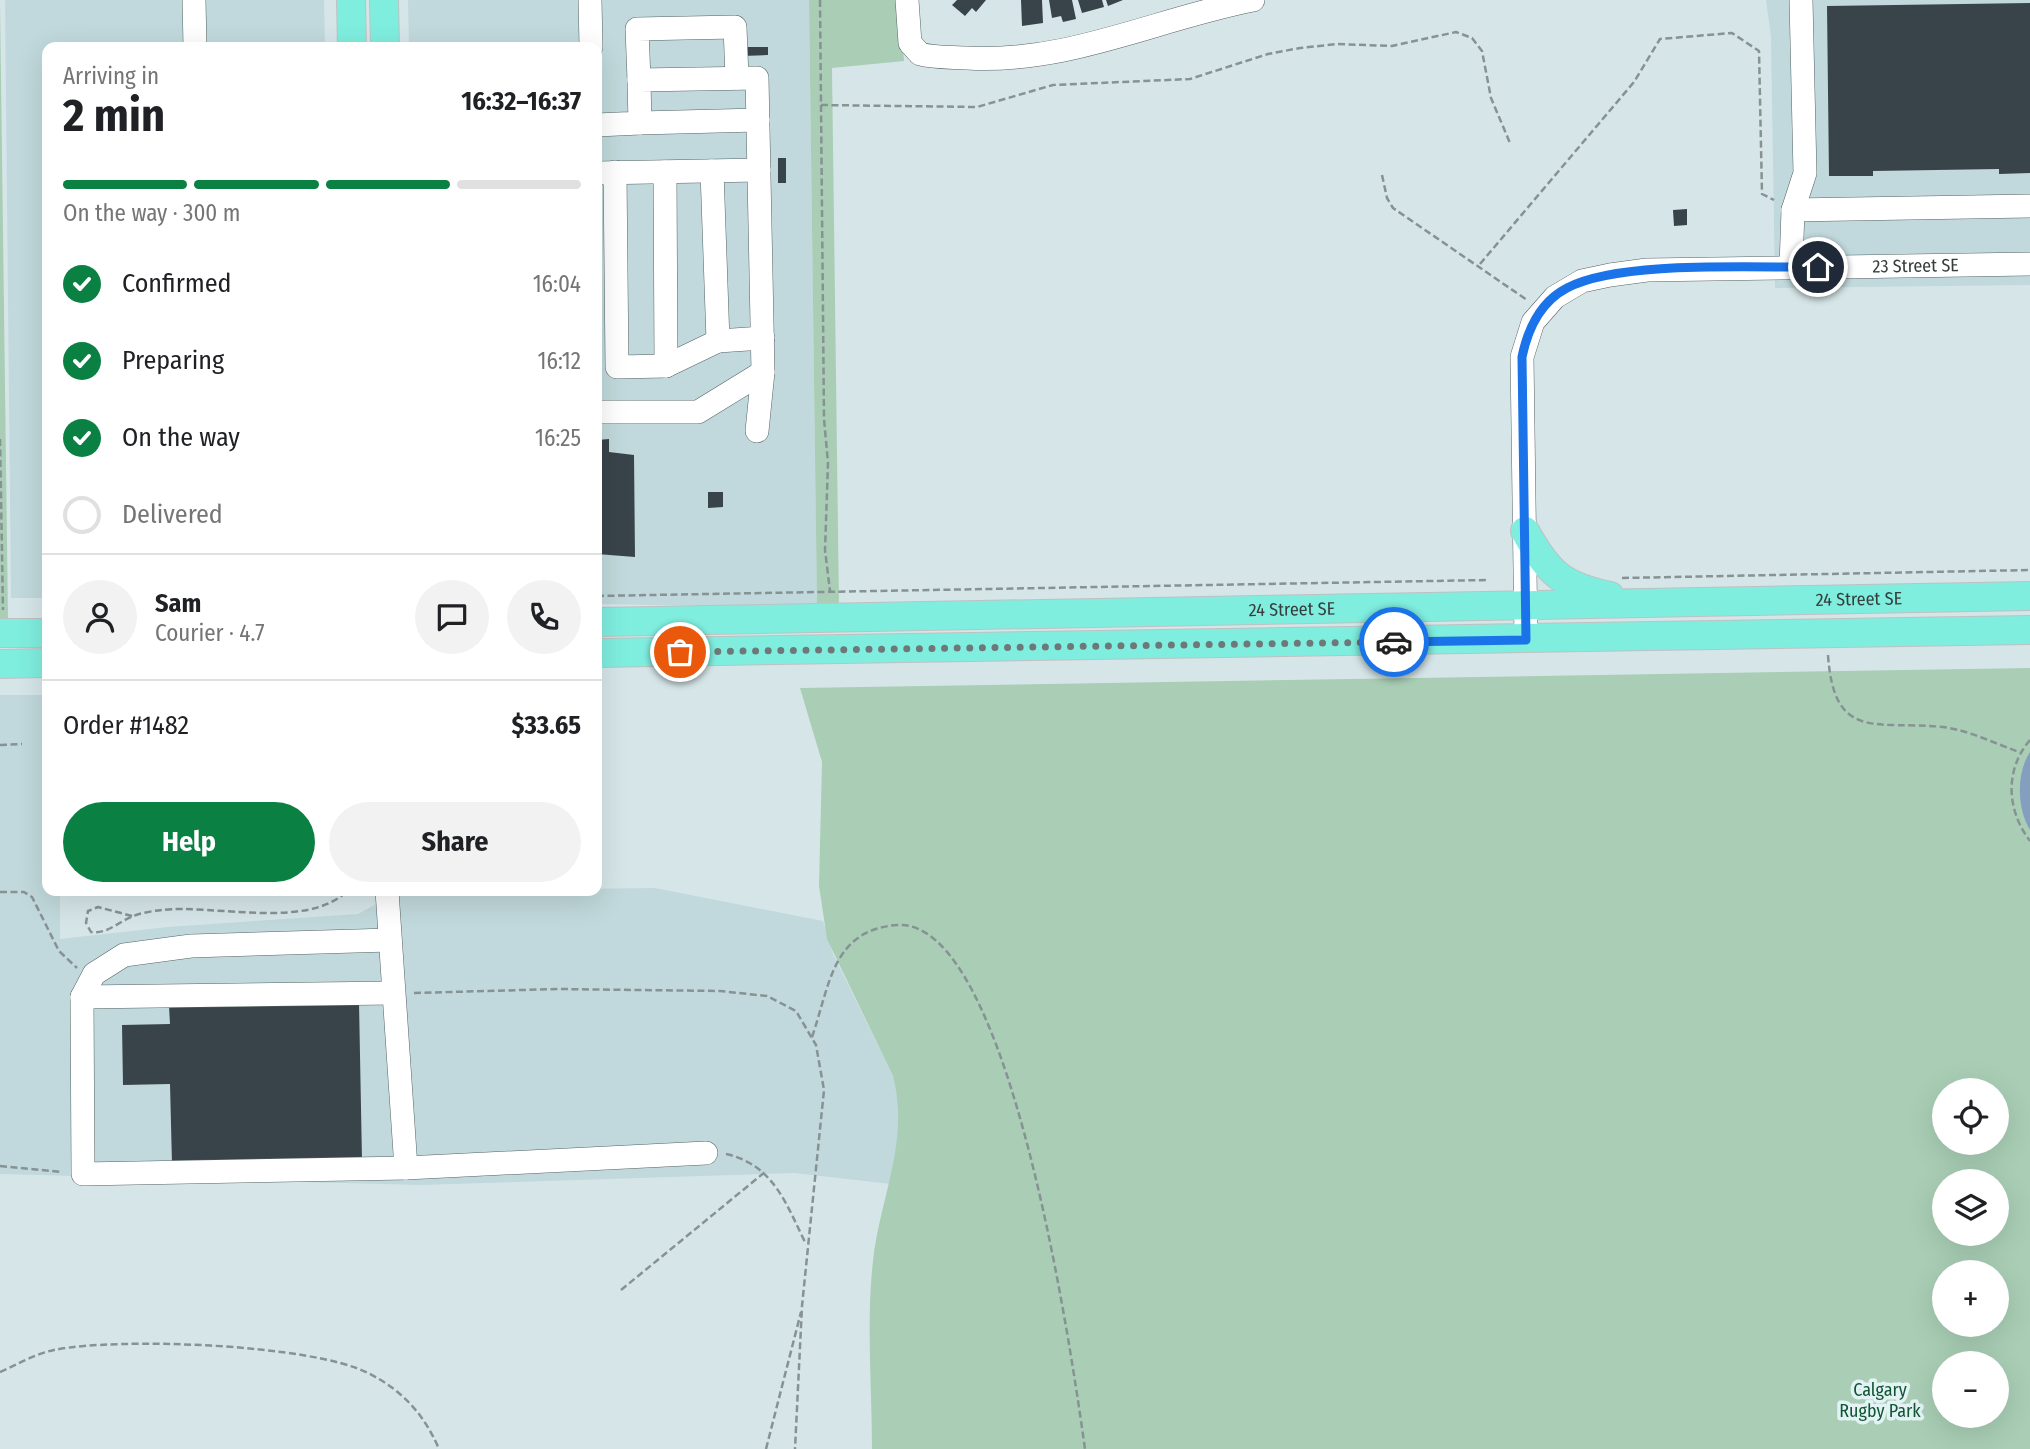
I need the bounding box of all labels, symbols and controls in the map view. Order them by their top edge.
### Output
text: Arriving in [63,62,159,90]
text: 16:32–16:37 [461,86,581,117]
text: 2 min [63,88,165,143]
text: On the way · 300 m [63,199,240,227]
pin [1788,237,1848,297]
icon: home [1799,248,1837,286]
street label: 23 Street SE [1872,254,1959,277]
icon: check [63,265,101,303]
text: Confirmed [122,268,232,299]
text: 16:04 [533,270,581,298]
icon: check [63,342,101,380]
text: Preparing [122,345,224,376]
text: 16:12 [538,347,581,375]
icon: check [63,419,101,457]
text: On the way [122,422,240,453]
text: 16:25 [535,424,581,452]
text: Delivered [122,499,223,530]
button: person [63,580,137,654]
button: chat [415,580,489,654]
button: phone [507,580,581,654]
street label: 24 Street SE [1815,587,1902,611]
text: Sam [155,588,201,619]
street label: 24 Street SE [1248,598,1335,621]
courier [1359,607,1429,677]
text: Courier · 4.7 [155,619,265,647]
pin [650,622,710,682]
icon: car [1375,623,1413,661]
icon: bag [661,633,699,671]
text: Order #1482 [63,710,189,741]
text: $33.65 [512,710,581,741]
button: Help [63,802,315,882]
button: Share [329,802,581,882]
map controls [1932,1078,2009,1428]
button: locate [1932,1078,2009,1155]
button: layers [1932,1169,2009,1246]
button: + [1932,1260,2009,1337]
button: − [1932,1351,2009,1428]
park label: Calgary Rugby Park [1839,1379,1921,1422]

